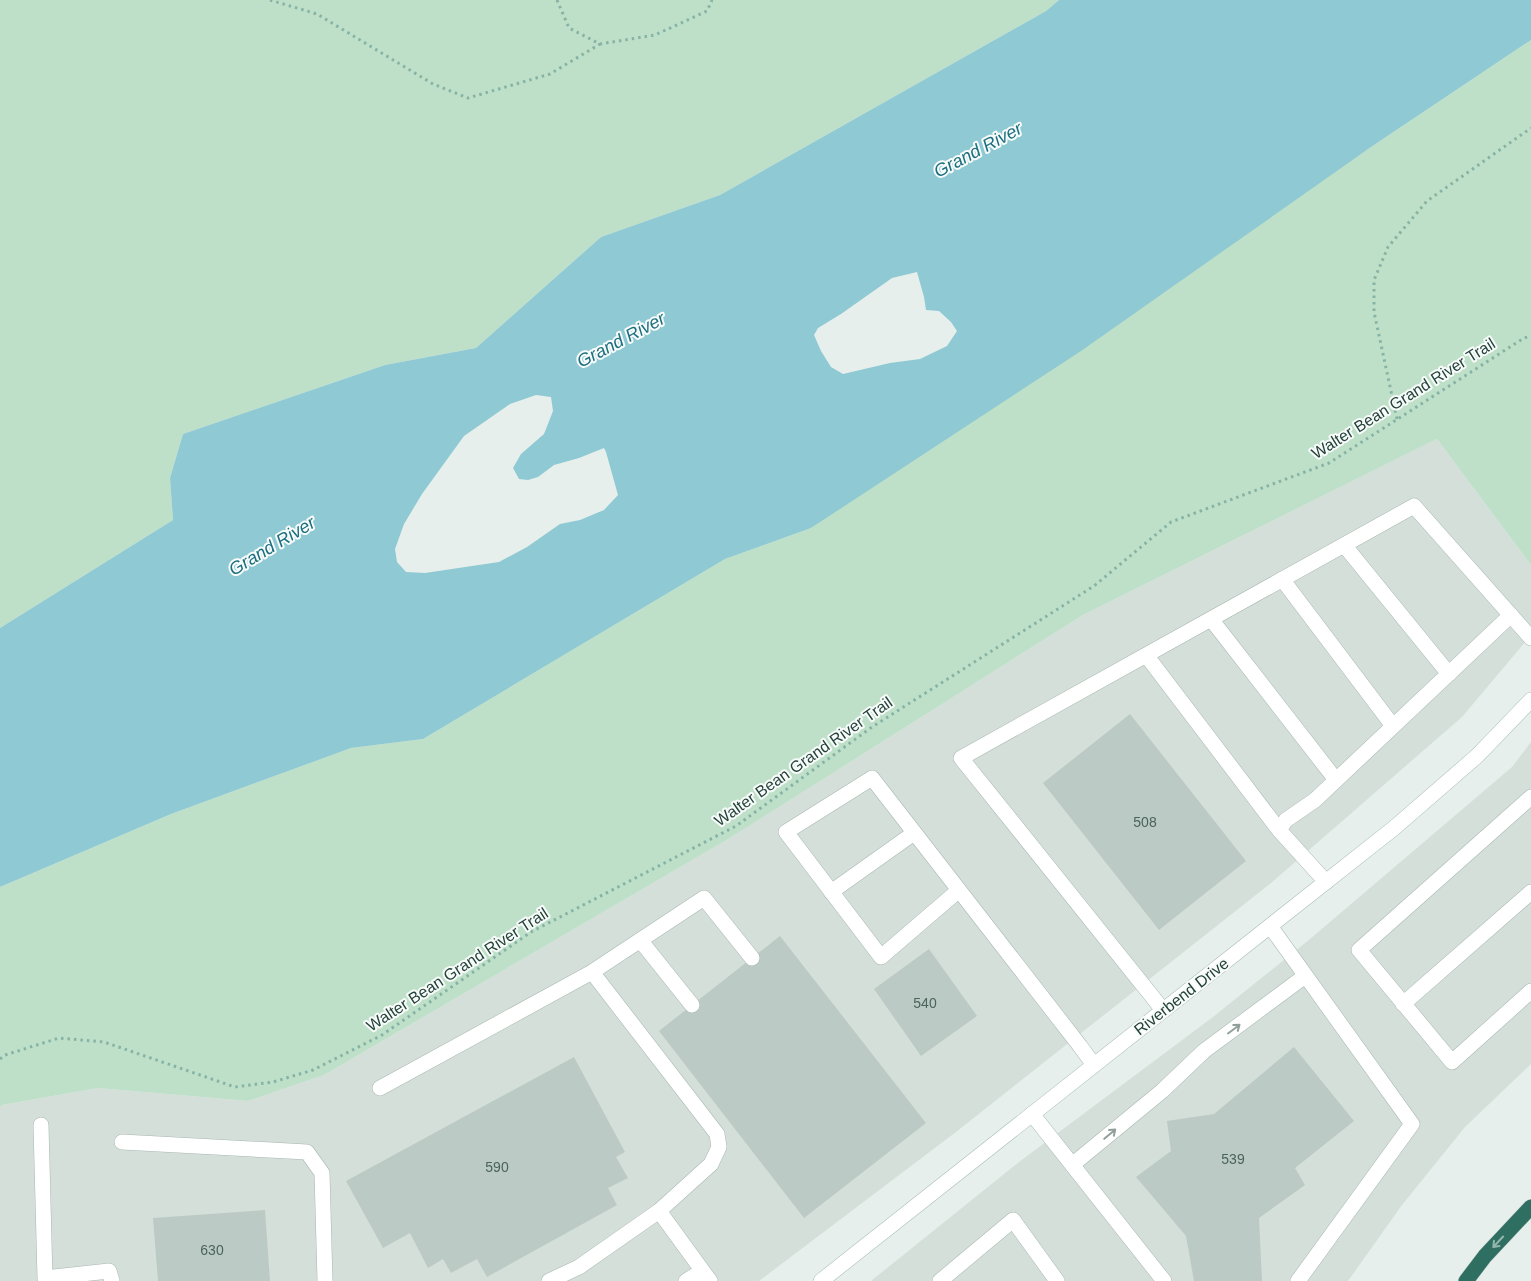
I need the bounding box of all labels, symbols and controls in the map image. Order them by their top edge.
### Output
water label: Grand River [930,118,1026,182]
water label: Grand River [573,308,669,372]
street label: Walter Bean Grand River Trail [1309,335,1498,462]
water label: Grand River [225,512,320,580]
street label: Walter Bean Grand River Trail [711,693,895,829]
house number: 508 [1133,814,1157,830]
street label: Walter Bean Grand River Trail [363,904,551,1035]
street label: Riverbend Drive [1131,954,1232,1038]
house number: 540 [913,995,937,1011]
one-way arrow [1227,1024,1241,1034]
one-way arrow [1103,1129,1116,1140]
house number: 539 [1221,1151,1245,1167]
house number: 590 [485,1159,509,1175]
one-way arrow [1492,1236,1504,1249]
house number: 630 [200,1242,224,1258]

